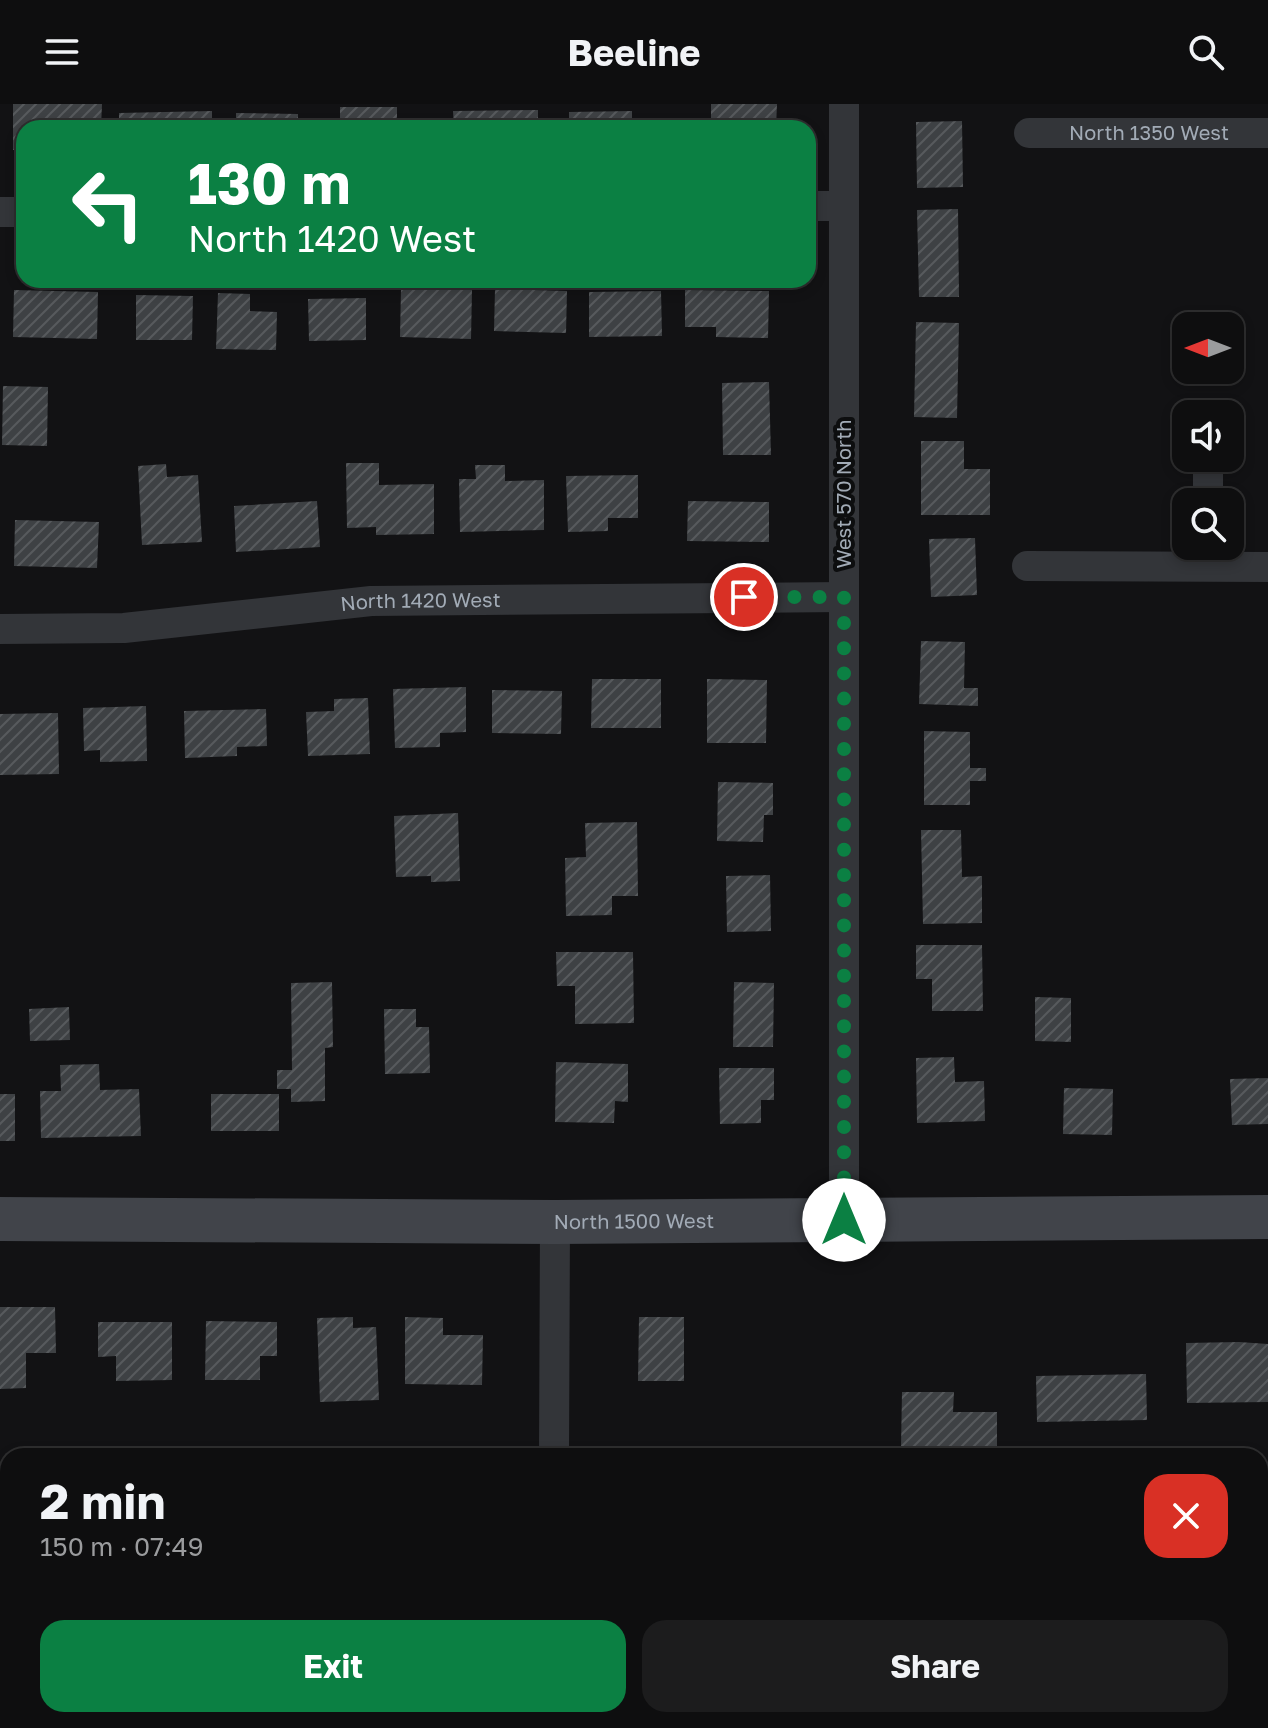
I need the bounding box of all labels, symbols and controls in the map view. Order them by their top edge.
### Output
icon: menu [40,30,84,74]
icon: search [1184,30,1228,74]
text: Beeline [568,31,700,74]
street label: North 1350 West [1069,120,1229,144]
text: 130 m [188,149,350,216]
icon: left [56,152,160,256]
text: North 1420 West [188,217,476,260]
north arrow [1172,312,1244,384]
map controls [1172,312,1244,560]
button: sound [1172,400,1244,472]
street label: West 570 North [831,420,855,568]
button: search [1172,488,1244,560]
pin [710,563,778,631]
icon: arrive [722,575,766,619]
street label: North 1420 West [339,587,501,615]
position arrow [802,1178,886,1262]
street label: North 1500 West [554,1208,714,1233]
text: 2 min [40,1472,165,1530]
button: close [1144,1474,1228,1558]
text: 150 m · 07:49 [40,1531,203,1562]
button: Exit [40,1620,626,1712]
button: Share [642,1620,1228,1712]

